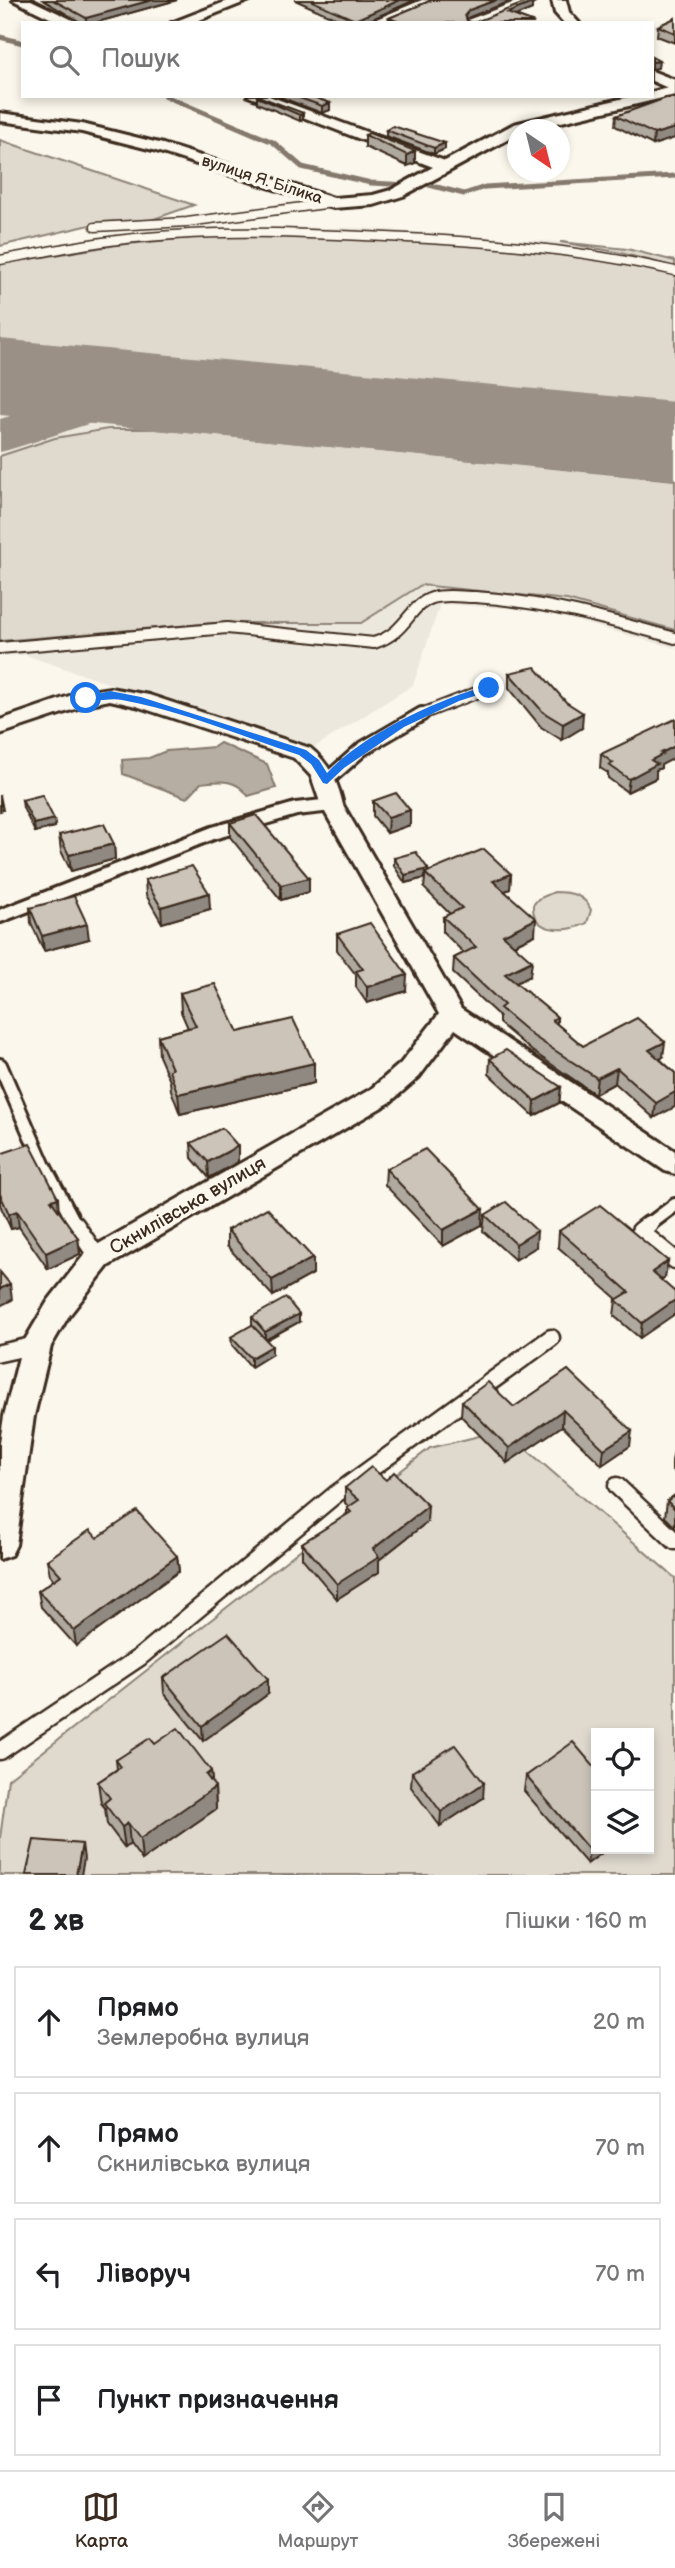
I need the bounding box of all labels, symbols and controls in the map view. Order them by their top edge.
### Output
search box [21,21,654,98]
icon: search [45,41,83,79]
text: Пошук [101,44,180,75]
north arrow [507,119,570,182]
street label: вулиця Я. Білика [199,152,325,209]
route end [473,672,504,703]
route start [70,682,101,713]
street label: Скнилівська вулиця [106,1152,270,1260]
map controls [591,1728,654,1854]
button: locate [591,1728,654,1791]
button: layers [591,1791,654,1854]
text: 2 хв [28,1903,84,1939]
text: Пішки · 160 m [505,1907,647,1935]
text: Прямо [97,1993,179,2024]
icon: ahead [30,2003,68,2041]
text: 20 m [593,2008,645,2036]
text: Землеробна вулиця [97,2024,310,2052]
text: Прямо [97,2119,179,2150]
icon: ahead [30,2129,68,2167]
text: 70 m [595,2134,645,2162]
text: Скнилівська вулиця [97,2150,311,2178]
icon: left [30,2255,68,2293]
text: Ліворуч [97,2259,191,2290]
text: 70 m [595,2260,645,2288]
icon: arrive [30,2381,68,2419]
text: Пункт призначення [97,2385,339,2416]
tab: Карта [75,2488,128,2553]
tab: Маршрут [278,2488,358,2553]
tab: Збережені [508,2488,600,2553]

